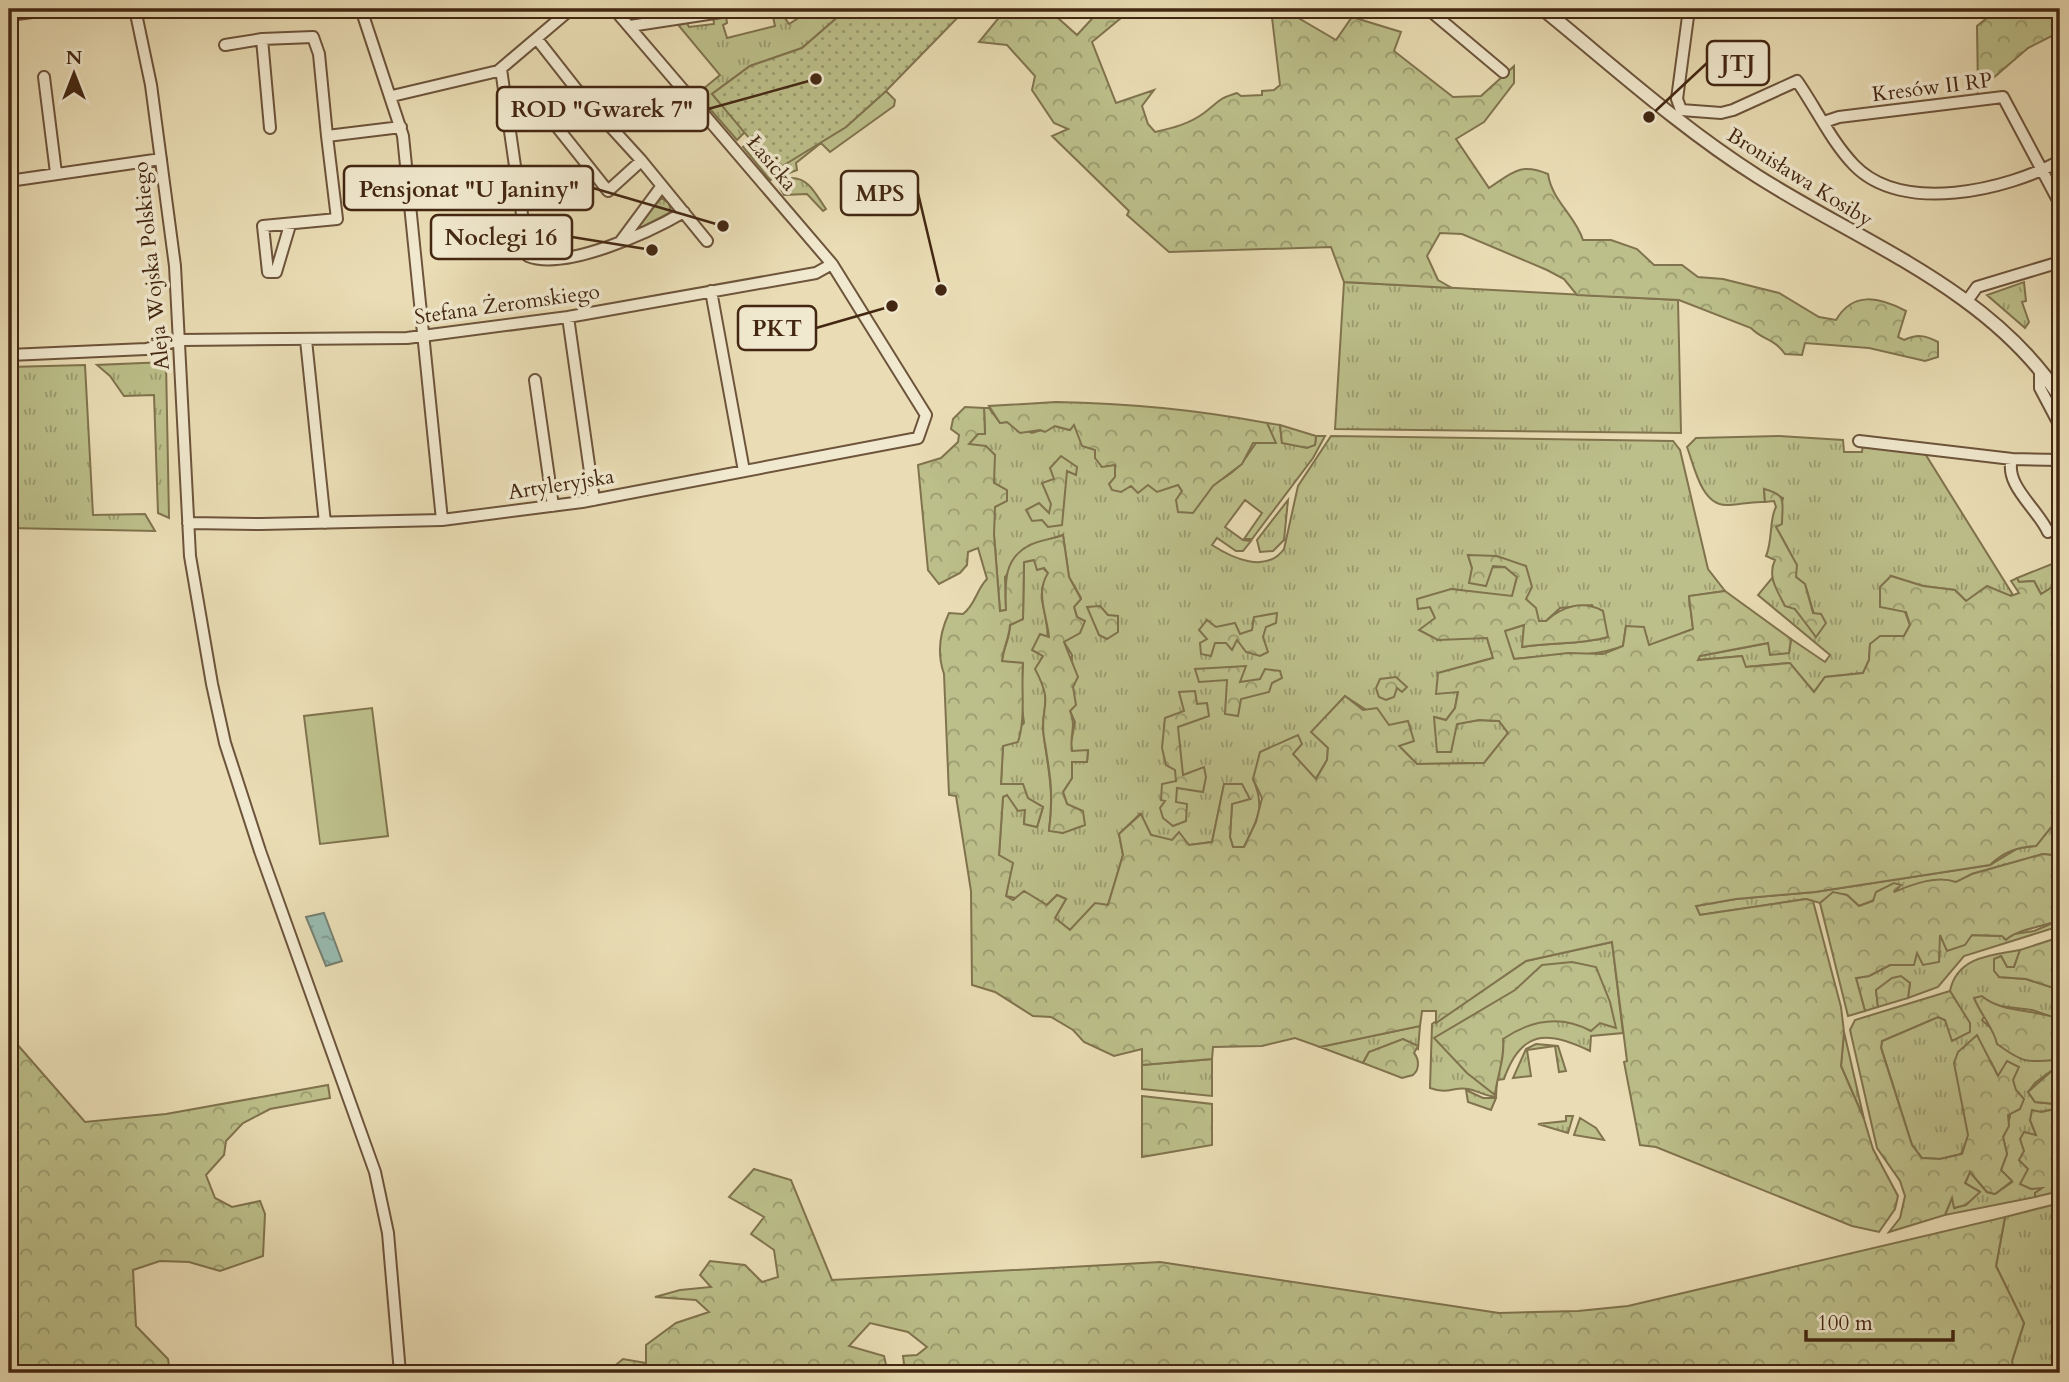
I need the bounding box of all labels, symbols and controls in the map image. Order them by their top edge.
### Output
north arrow [38,38,108,108]
callout: JTJ [1707,41,1769,85]
text: N [66,45,83,71]
text: JTJ [1718,48,1755,79]
street label: Kresów II RP [1870,66,1994,109]
callout: ROD "Gwarek 7" [497,87,708,131]
text: ROD "Gwarek 7" [511,94,693,125]
street label: Bronisława Kosiby [1721,121,1878,234]
street label: Łasicka [740,129,803,197]
street label: Aleja Wojska Polskiego [126,160,177,372]
callout: Pensjonat "U Janiny" [344,166,593,210]
callout: MPS [841,171,918,215]
text: Pensjonat "U Janiny" [359,174,579,205]
text: MPS [855,178,905,209]
callout: Noclegi 16 [431,215,572,259]
text: Noclegi 16 [445,222,558,253]
street label: Stefana Żeromskiego [413,277,602,332]
callout: PKT [738,306,816,350]
text: PKT [752,313,802,344]
street label: Artyleryjska [506,462,616,507]
scale bar [1806,1298,1954,1342]
text: 100 m [1817,1309,1873,1338]

